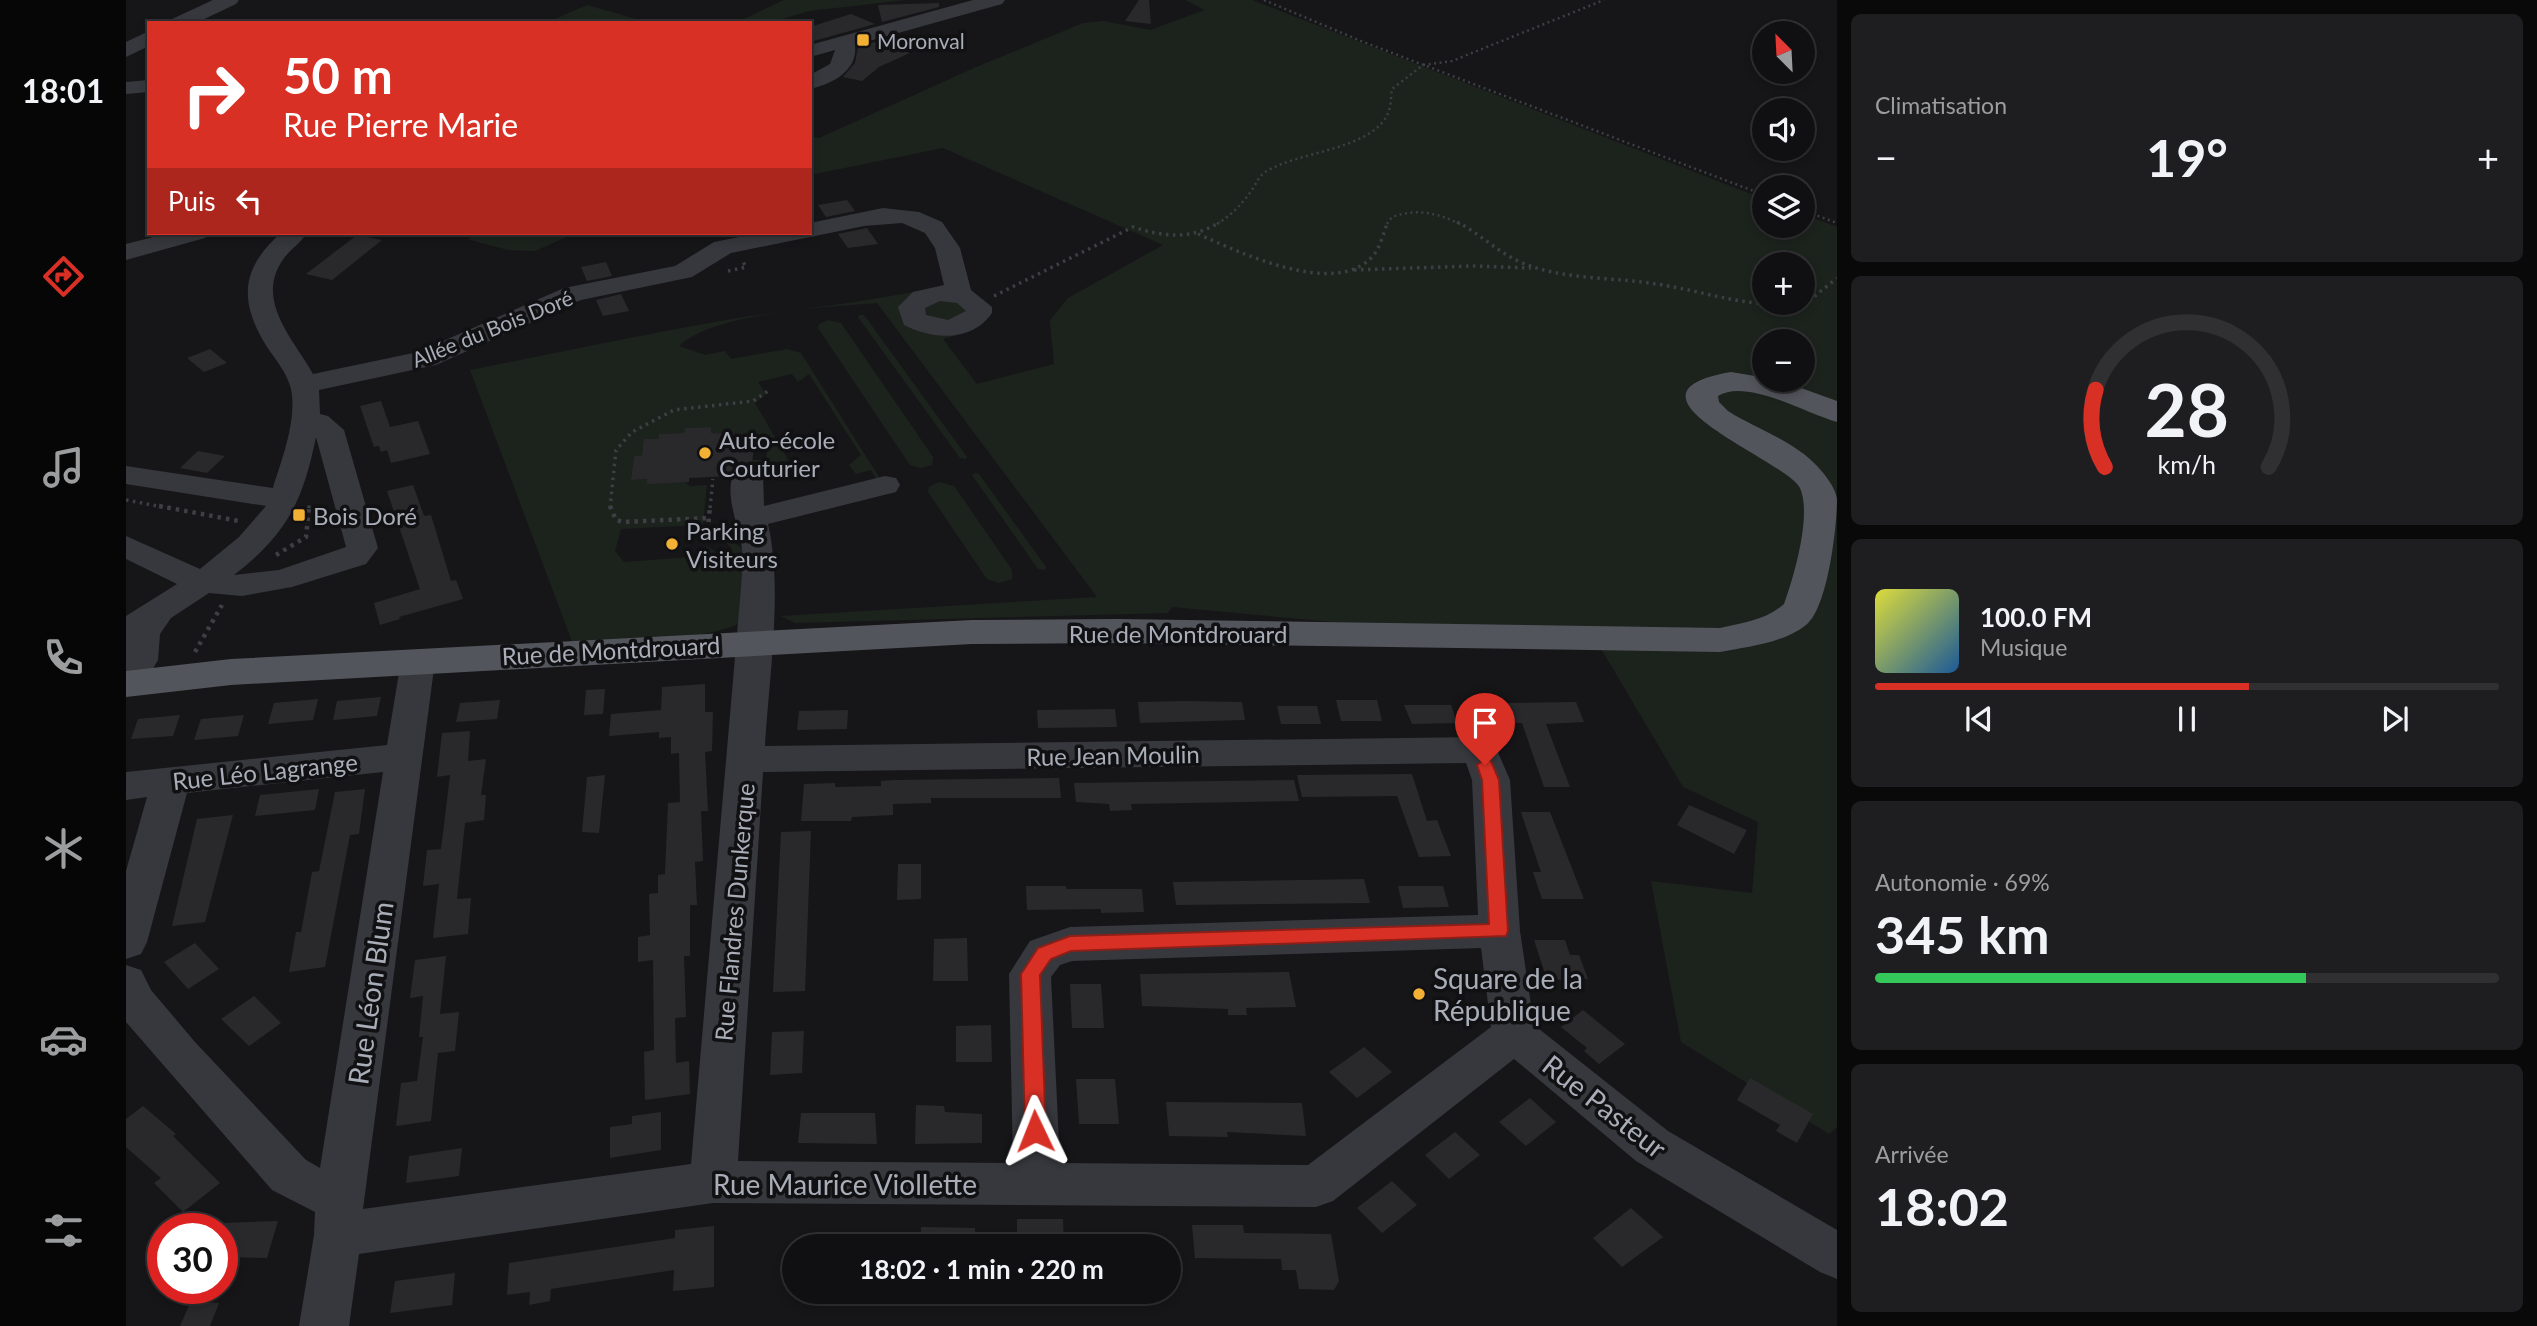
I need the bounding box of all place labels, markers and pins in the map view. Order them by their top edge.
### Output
place label: Moronval [877,28,965,53]
marker: Moronval [855,32,871,48]
place label: Auto-école Couturier [719,425,835,482]
marker: Auto-école Couturier [697,445,713,461]
place label: Bois Doré [313,501,417,530]
marker: Bois Doré [291,507,307,523]
place label: Parking Visiteurs [686,516,778,573]
marker: Parking Visiteurs [664,536,680,552]
pin [1455,693,1515,765]
place label: Square de la République [1433,961,1583,1027]
marker: Square de la République [1411,986,1427,1002]

